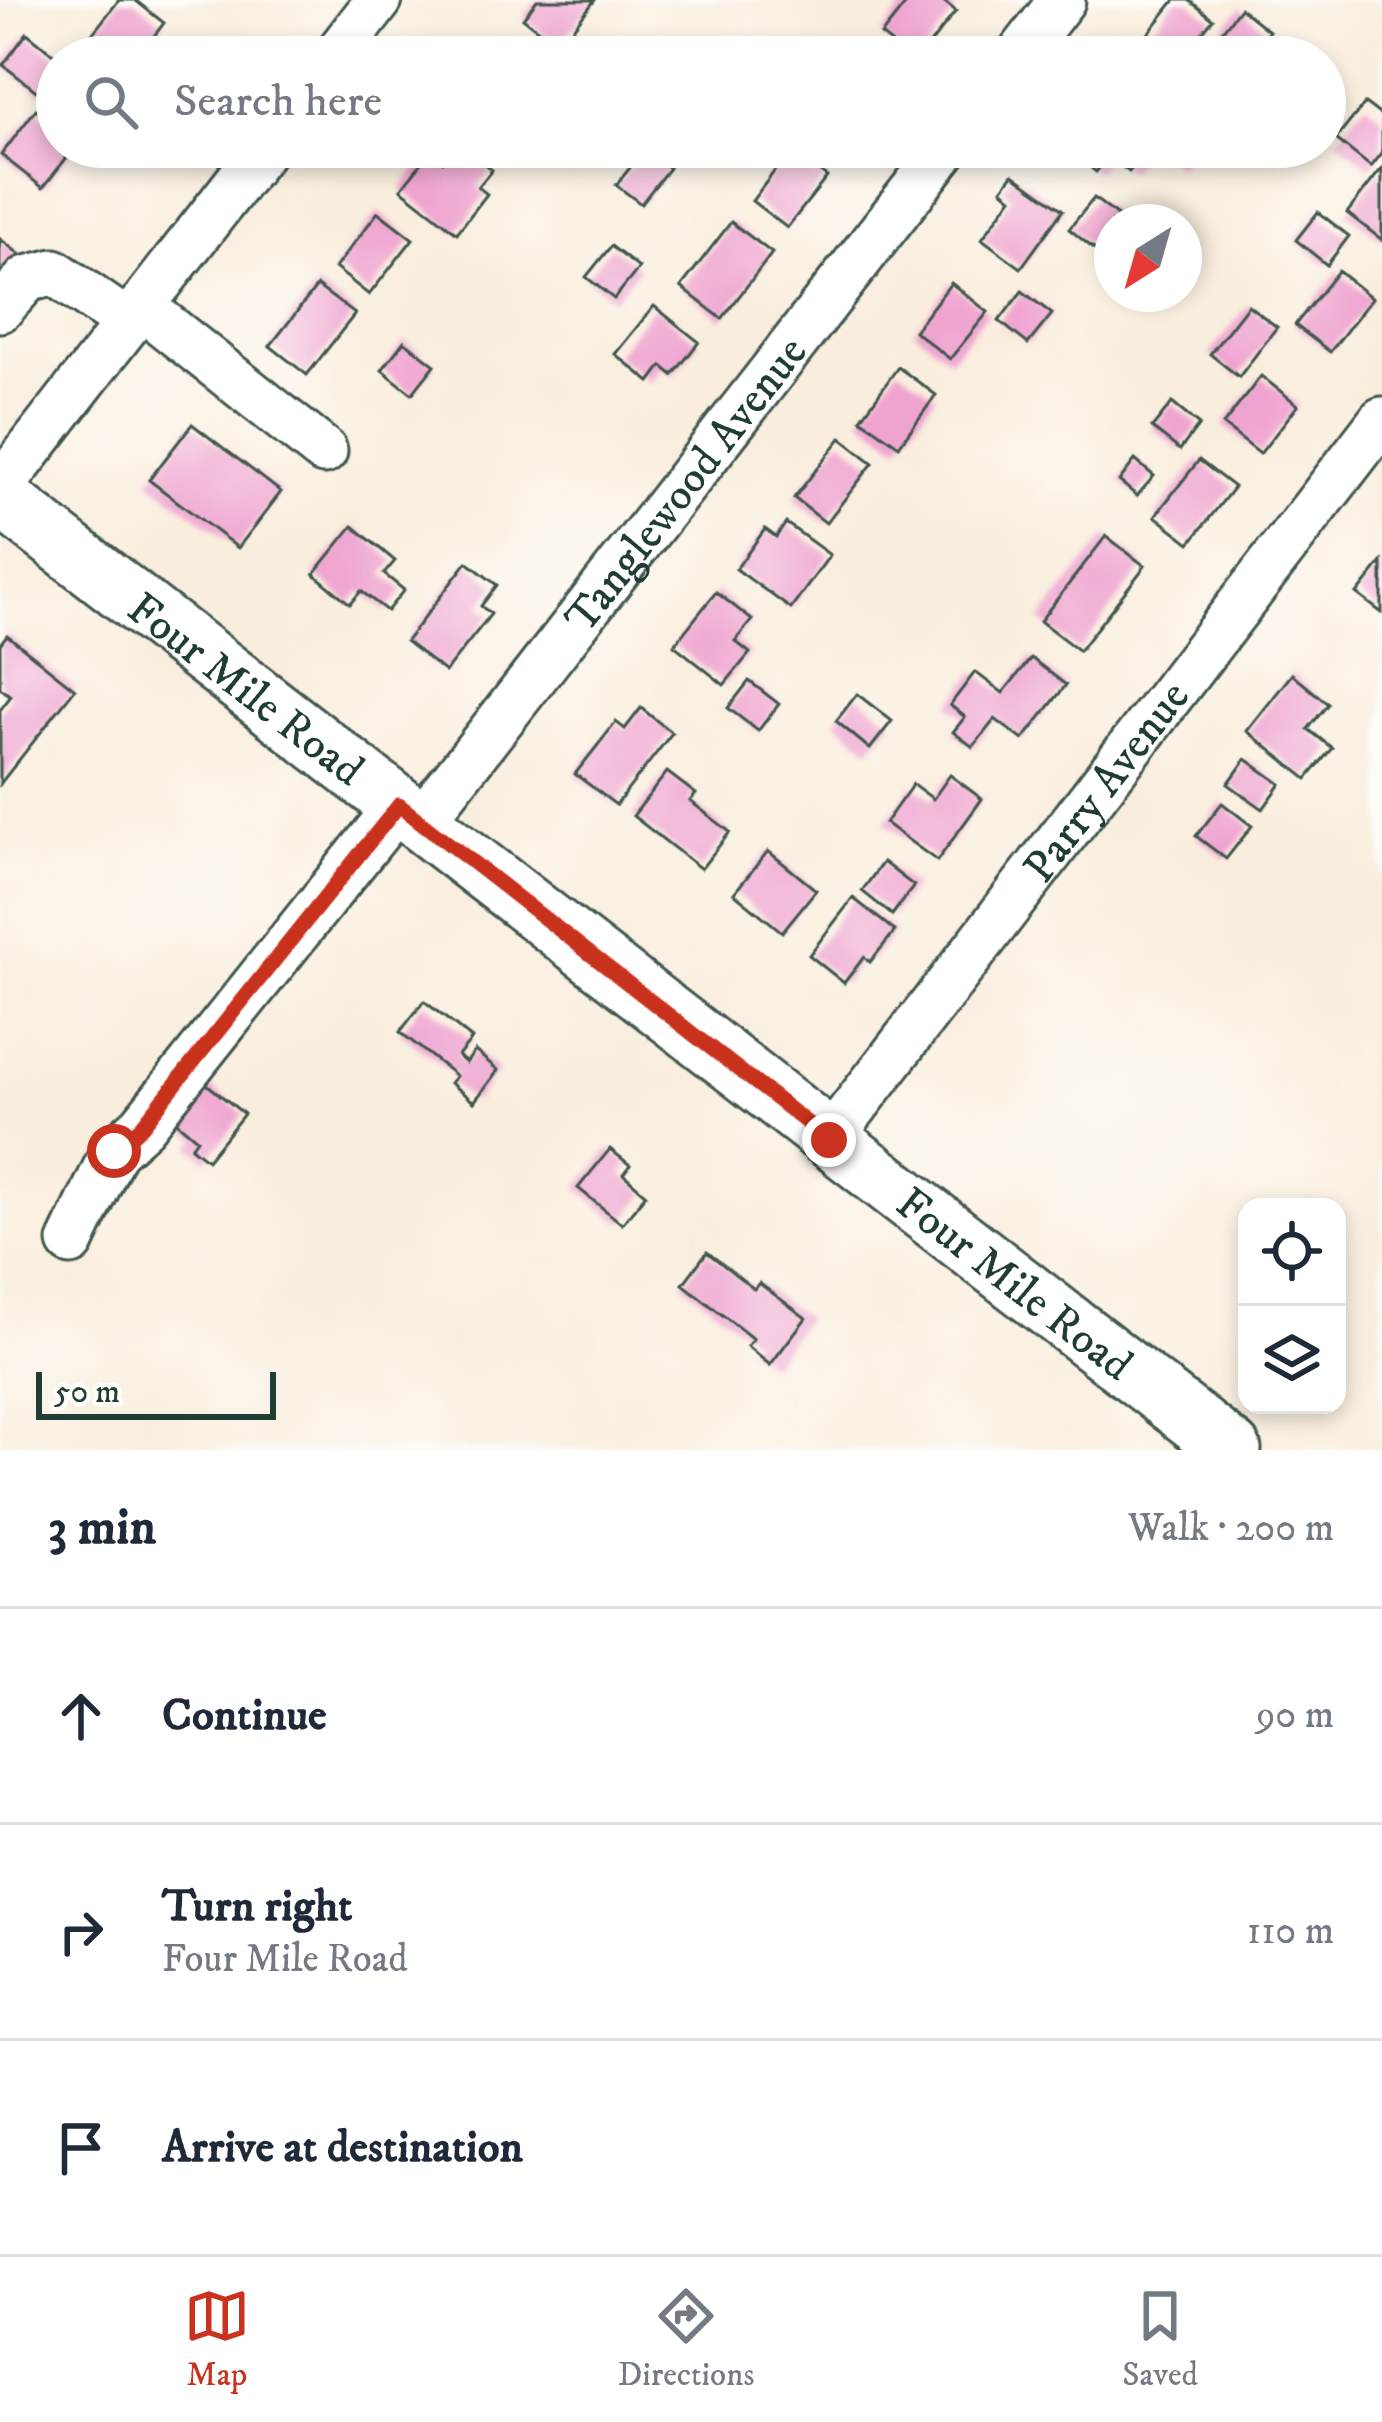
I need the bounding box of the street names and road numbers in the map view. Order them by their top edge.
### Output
street label: Tanglewood Avenue [554,326,820,645]
street label: Four Mile Road [116,581,375,800]
street label: Parry Avenue [1012,671,1202,895]
street label: Four Mile Road [884,1176,1144,1394]

